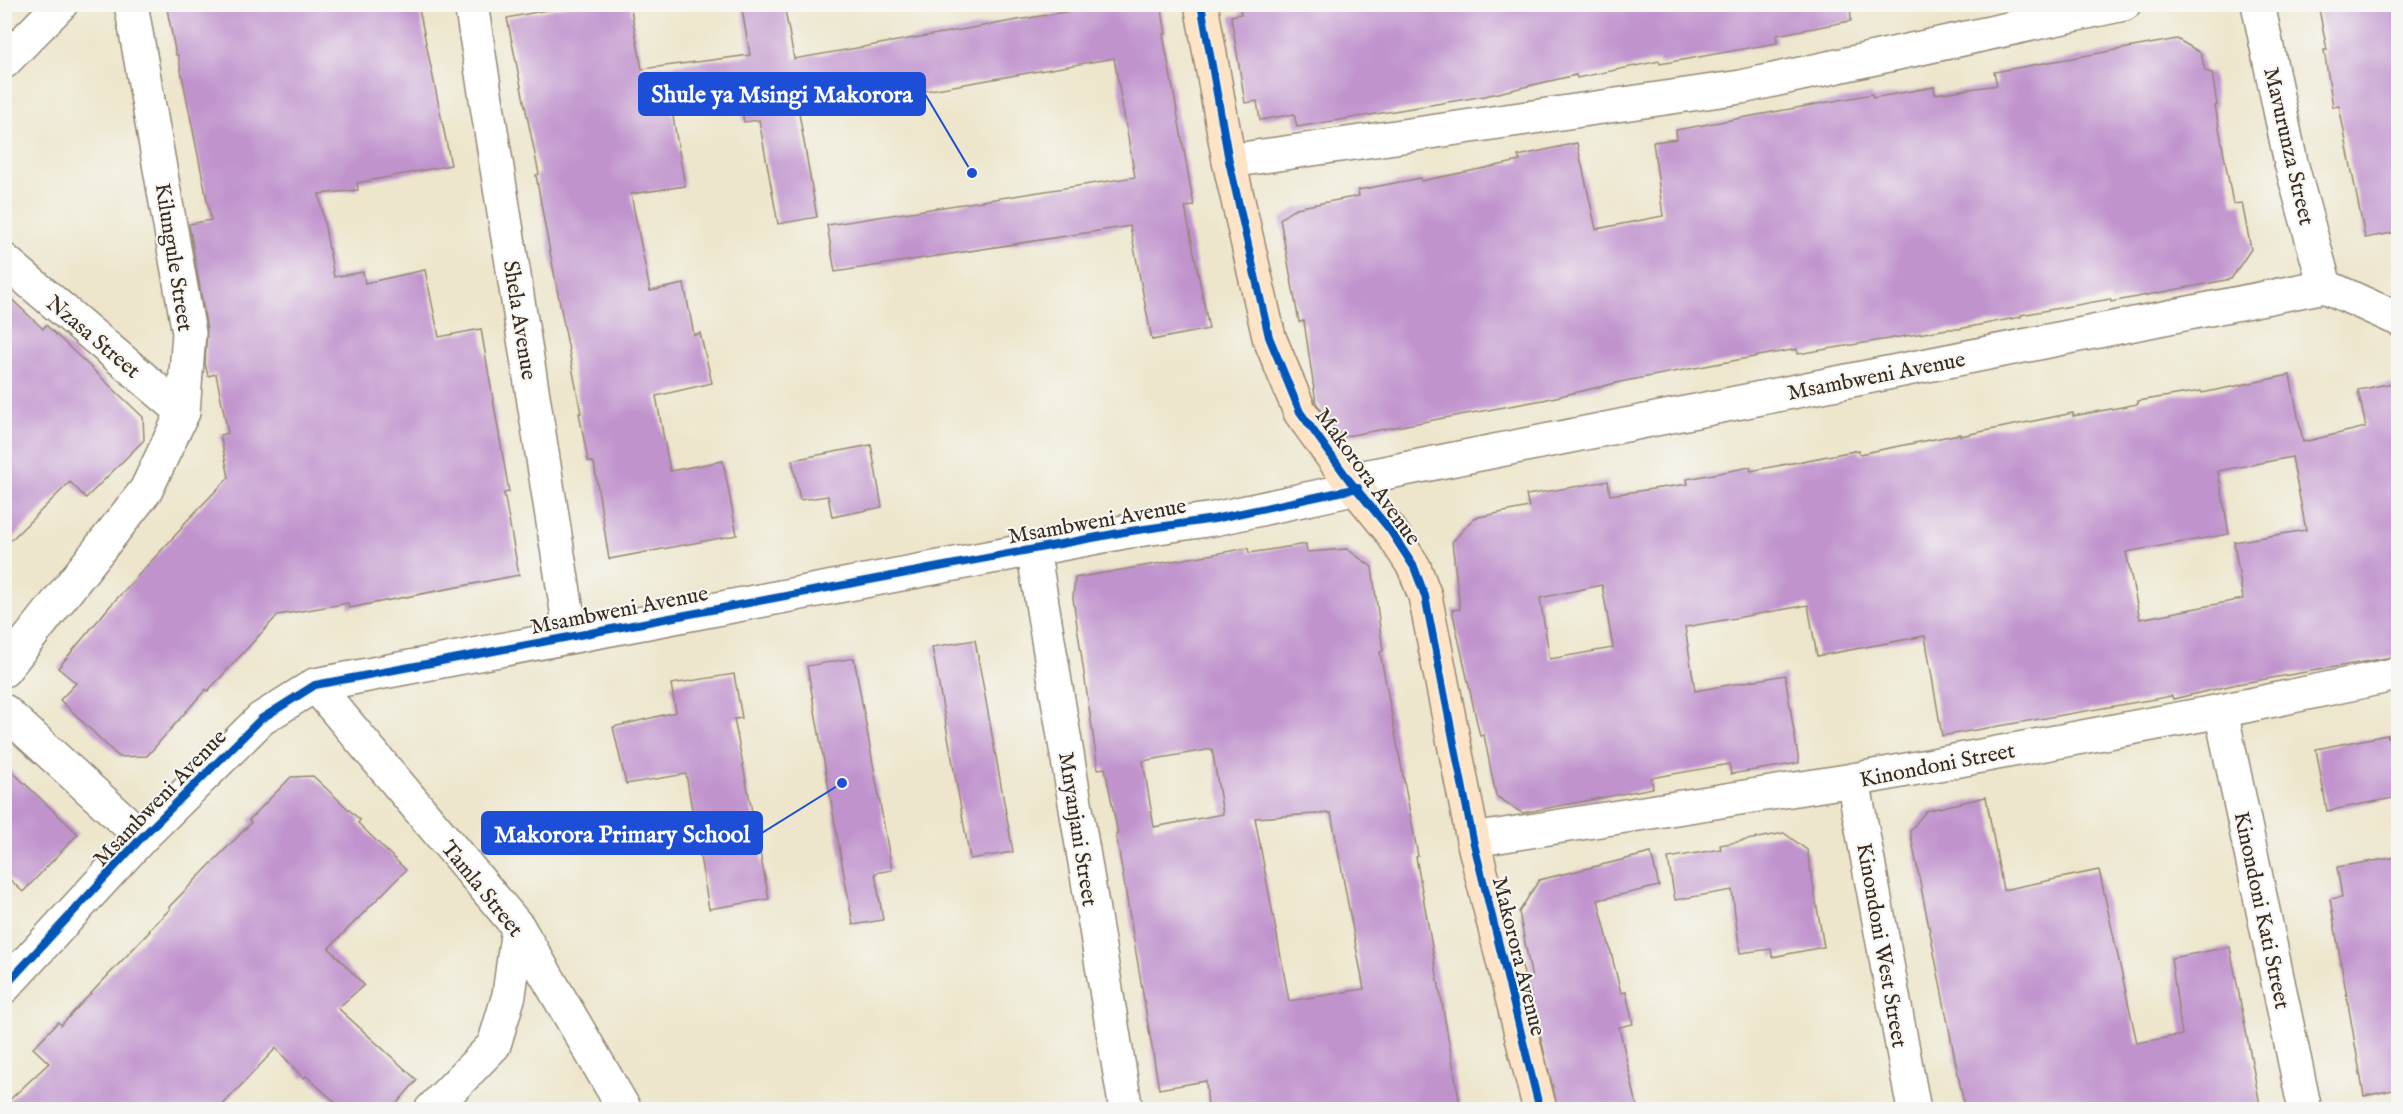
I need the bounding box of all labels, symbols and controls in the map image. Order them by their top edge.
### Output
street label: Mavurunza Street [2256,65,2320,229]
callout: Shule ya Msingi Makorora [639,73,925,115]
text: Shule ya Msingi Makorora [651,80,913,111]
street label: Kilungule Street [147,181,199,334]
street label: Shela Avenue [496,259,542,382]
street label: Nzasa Street [40,290,146,385]
street label: Msambweni Avenue [1785,346,1968,408]
street label: Makorora Avenue [1308,403,1427,551]
street label: Msambweni Avenue [1006,493,1189,551]
street label: Msambweni Avenue [528,580,711,642]
street label: Msambweni Avenue [88,724,233,873]
street label: Kinondoni Street [1857,737,2018,795]
street label: Mnyanjani Street [1051,750,1103,909]
street label: Kinondoni Kati Street [2226,809,2296,1012]
callout: Makorora Primary School [482,812,762,854]
text: Makorora Primary School [494,820,750,851]
street label: Tamla Street [434,835,529,943]
street label: Kinondoni West Street [1849,841,1913,1050]
street label: Makorora Avenue [1485,874,1551,1039]

